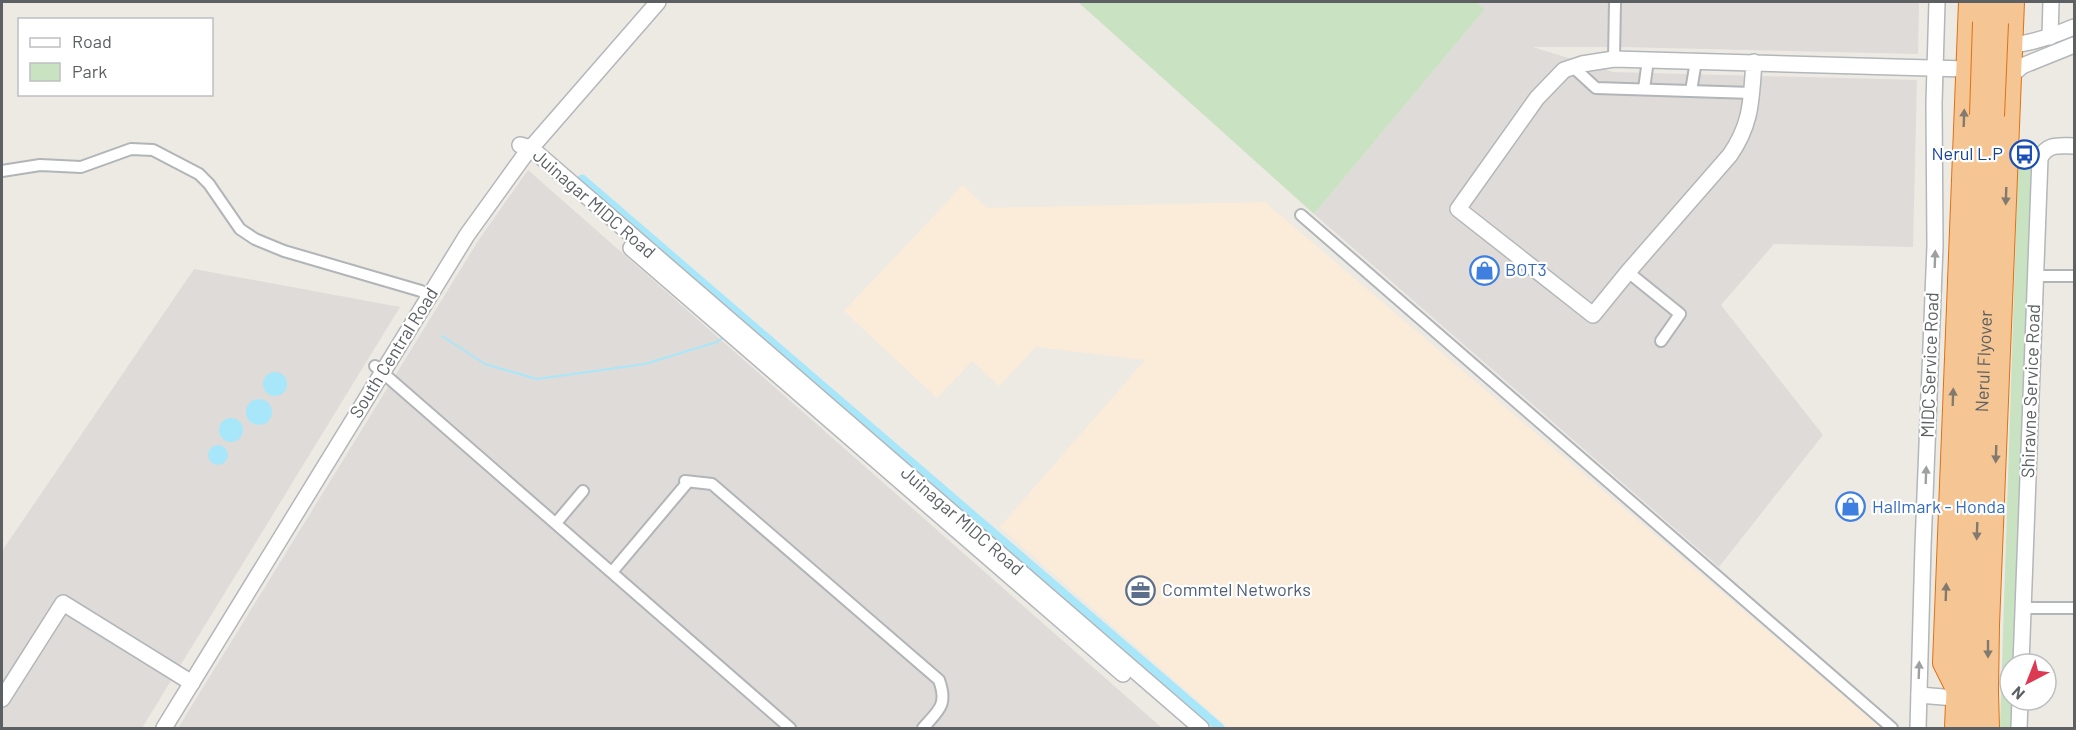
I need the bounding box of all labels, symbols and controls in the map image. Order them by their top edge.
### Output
legend [18,18,213,96]
text: Road [72,30,112,52]
text: Park [72,60,107,82]
one-way arrow [1959,109,1969,128]
bus stop icon: Nerul L.P [2008,138,2040,170]
place label: Nerul L.P [1931,142,2003,164]
street label: Juinagar MIDC Road [529,144,661,263]
one-way arrow [2002,187,2011,206]
one-way arrow [1930,250,1939,269]
shop icon: BOT3 [1468,254,1500,286]
place label: BOT3 [1505,258,1547,280]
street label: South Central Road [344,283,442,422]
street label: MIDC Service Road [1915,292,1943,438]
street label: Shiravne Service Road [2016,303,2044,478]
street label: Nerul Flyover [1970,309,1996,413]
one-way arrow [1949,387,1958,406]
one-way arrow [1991,445,2000,464]
street label: Juinagar MIDC Road [897,461,1029,580]
one-way arrow [1921,466,1930,485]
shop icon: Hallmark - Honda [1835,491,1867,523]
place label: Hallmark - Honda [1872,495,2005,517]
one-way arrow [1972,521,1981,540]
office icon: Commtel Networks [1125,574,1157,606]
place label: Commtel Networks [1162,578,1311,600]
one-way arrow [1941,582,1950,601]
one-way arrow [1983,640,1993,659]
north arrow [1998,652,2058,712]
one-way arrow [1915,661,1924,680]
text: N [2007,683,2028,704]

